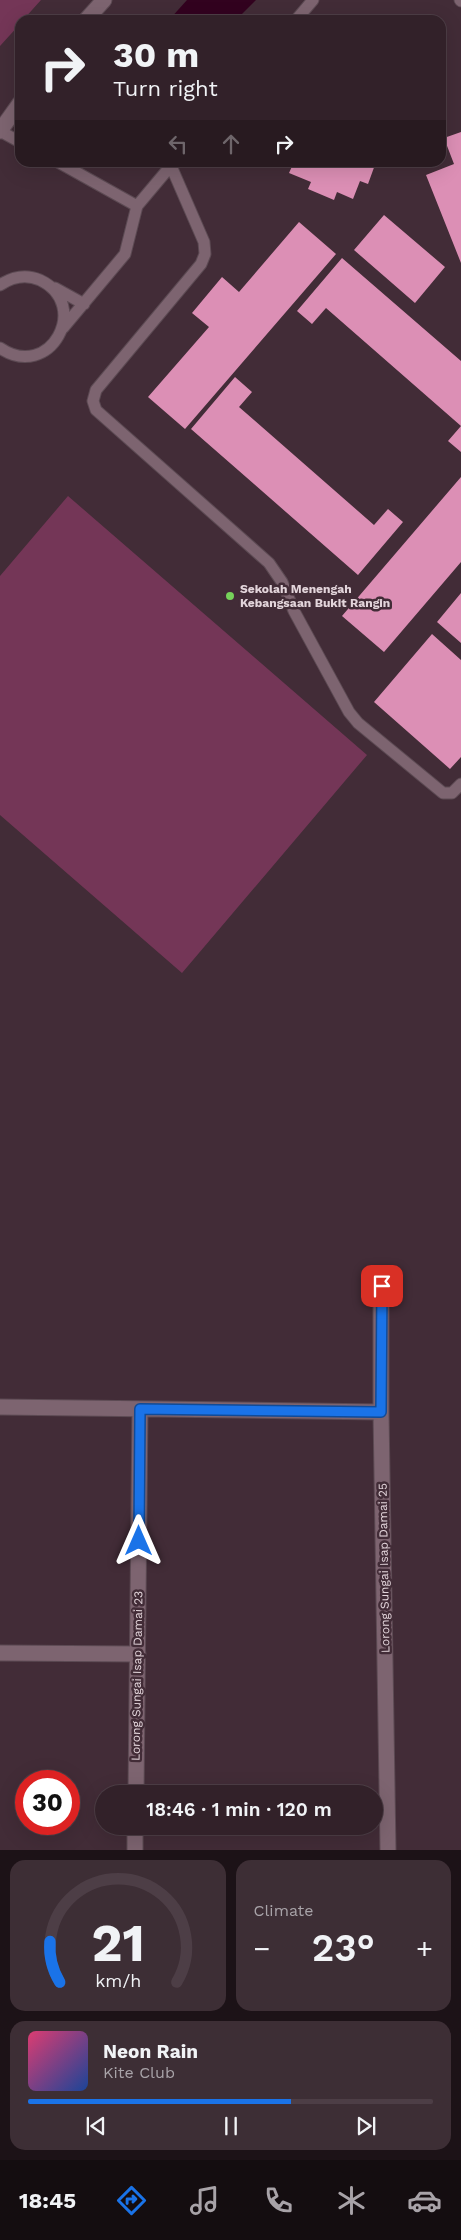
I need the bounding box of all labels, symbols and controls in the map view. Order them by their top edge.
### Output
text: 30 m [113,34,199,76]
icon: right [30,35,95,100]
text: Turn right [113,76,218,101]
icon: left [164,130,192,158]
icon: ahead [217,130,245,158]
icon: right [270,130,298,158]
place label: Sekolah Menengah Kebangsaan Bukit Rangin [240,582,390,610]
marker: Sekolah Menengah Kebangsaan Bukit Rangin [224,590,236,602]
pin [361,1265,403,1307]
icon: arrive [368,1272,396,1300]
street label: Lorong Sungai Isap Damai 25 [376,1483,392,1653]
position arrow [112,1514,164,1566]
street label: Lorong Sungai Isap Damai 23 [129,1591,145,1761]
speed limit sign: 30 [15,1770,80,1835]
text: 18:46 · 1 min · 120 m [146,1798,332,1821]
text: Climate [254,1901,314,1920]
text: 21 [91,1913,144,1974]
text: 23° [312,1926,375,1970]
text: − [254,1932,270,1965]
text: + [416,1932,433,1965]
text: km/h [95,1970,141,1991]
text: Neon Rain [103,2040,198,2063]
text: Kite Club [103,2063,175,2082]
icon: previous [82,2112,110,2140]
icon: pause [217,2112,245,2140]
icon: next [352,2112,380,2140]
icon: directions [114,2183,149,2218]
icon: music [187,2183,222,2218]
icon: phone [261,2183,296,2218]
icon: climate [334,2183,369,2218]
icon: car [407,2183,442,2218]
text: 18:45 [19,2188,76,2213]

